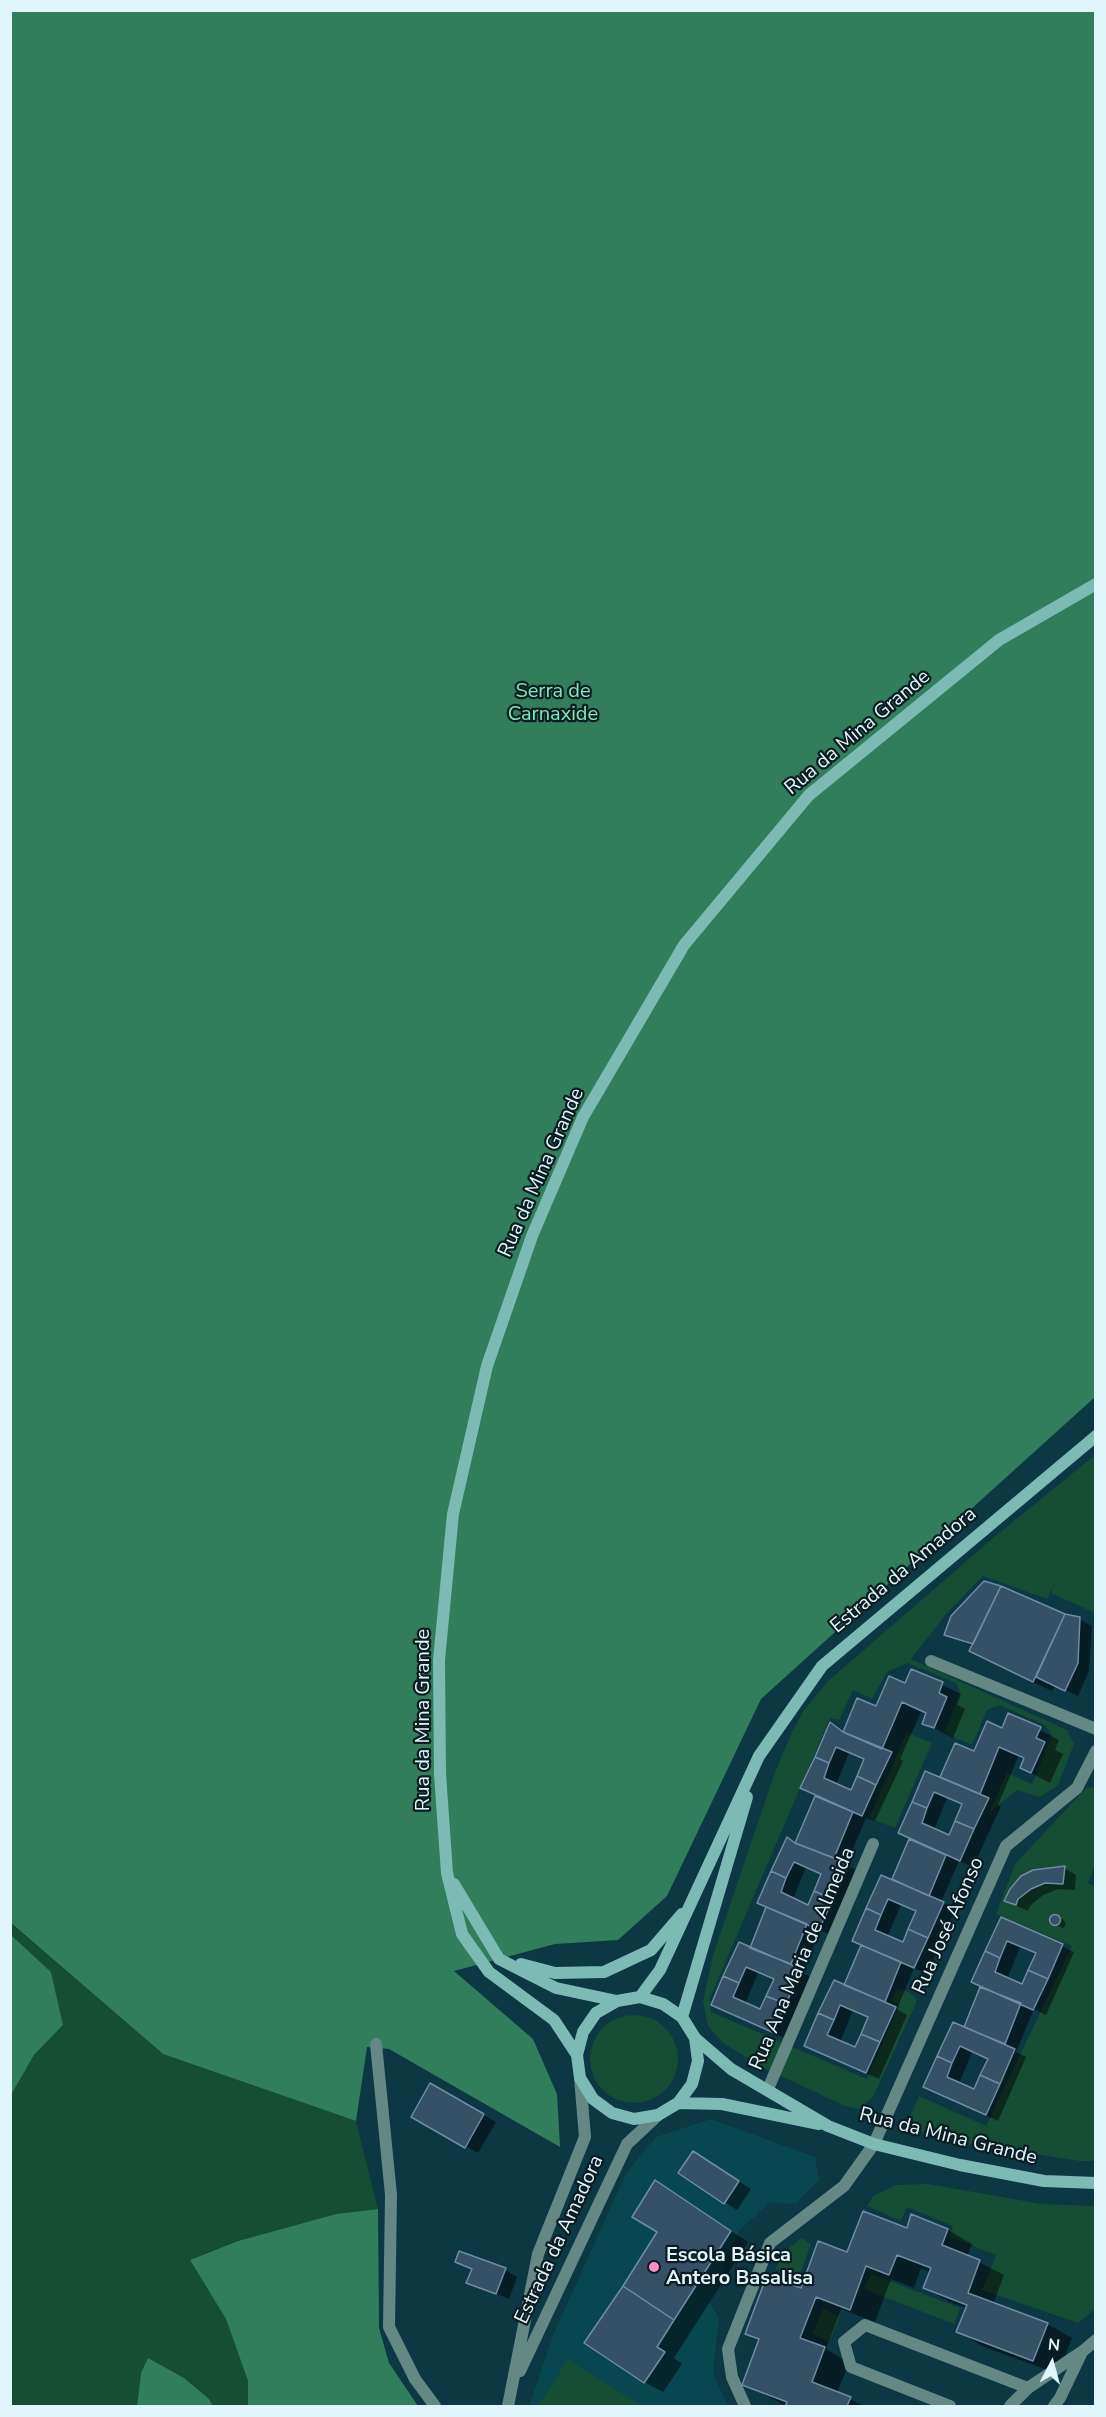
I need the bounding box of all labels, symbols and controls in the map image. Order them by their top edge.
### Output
street label: Rua da Mina Grande [780,665,936,801]
park label: Serra de Carnaxide [508,680,598,727]
street label: Rua da Mina Grande [494,1085,590,1261]
street label: Estrada da Amadora [826,1503,982,1639]
street label: Rua da Mina Grande [412,1629,436,1811]
street label: Rua Ana Maria de Almeida [745,1844,861,2074]
street label: Rua José Afonso [908,1854,990,1998]
street label: Rua da Mina Grande [857,2103,1039,2171]
street label: Estrada da Amadora [510,2152,610,2328]
place label: Escola Básica Antero Basalisa [666,2244,813,2291]
marker: Escola Básica Antero Basalisa [647,2260,661,2274]
north arrow [1022,2333,1082,2393]
text: N [1047,2334,1061,2357]

